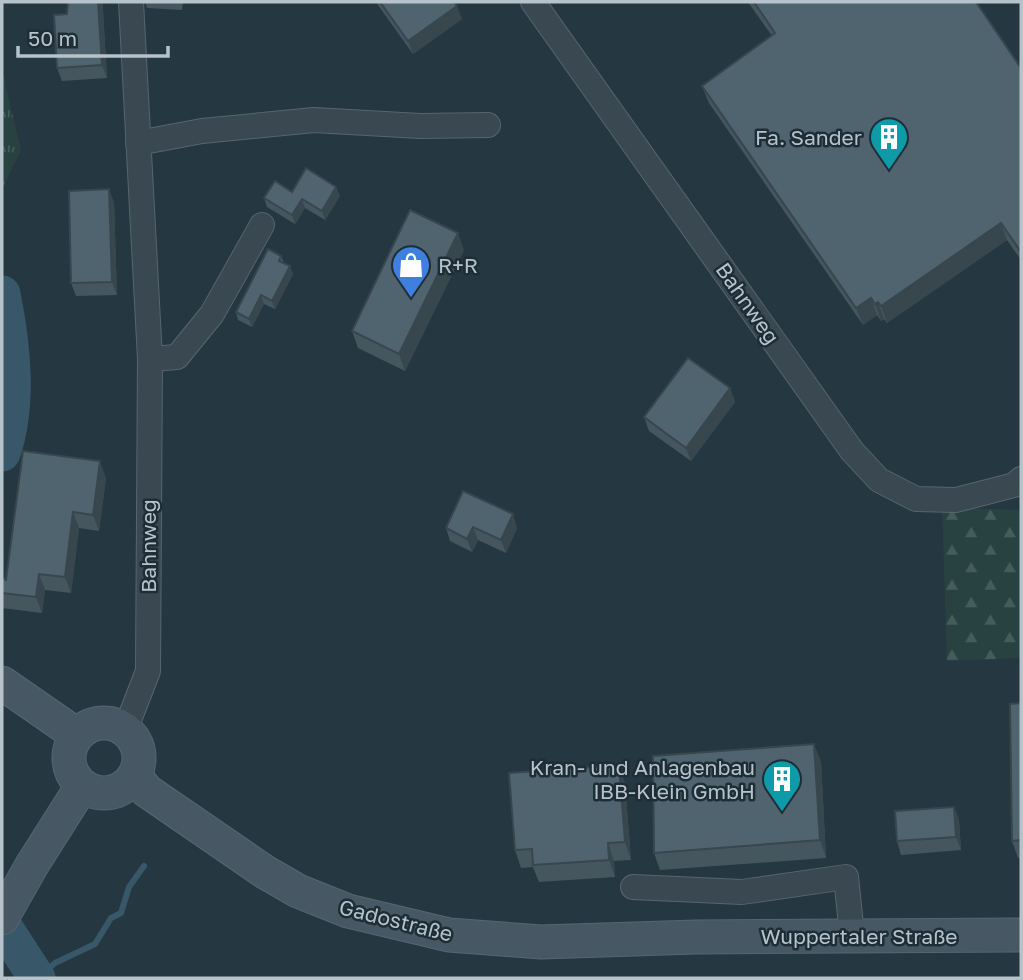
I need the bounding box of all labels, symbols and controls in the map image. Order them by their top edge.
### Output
scale bar [18,14,168,58]
text: 50 m [28,25,77,51]
building icon: Fa. Sander [868,116,910,171]
place label: Fa. Sander [755,124,862,150]
shop icon: R+R [390,244,432,299]
place label: R+R [438,252,478,278]
street label: Bahnweg [711,257,785,349]
street label: Bahnweg [135,499,161,593]
place label: Kran- und Anlagenbau IBB-Klein GmbH [530,754,755,804]
building icon: Kran- und Anlagenbau IBB-Klein GmbH [761,758,803,813]
street label: Gadostraße [337,893,455,947]
street label: Wuppertaler Straße [760,923,958,949]

